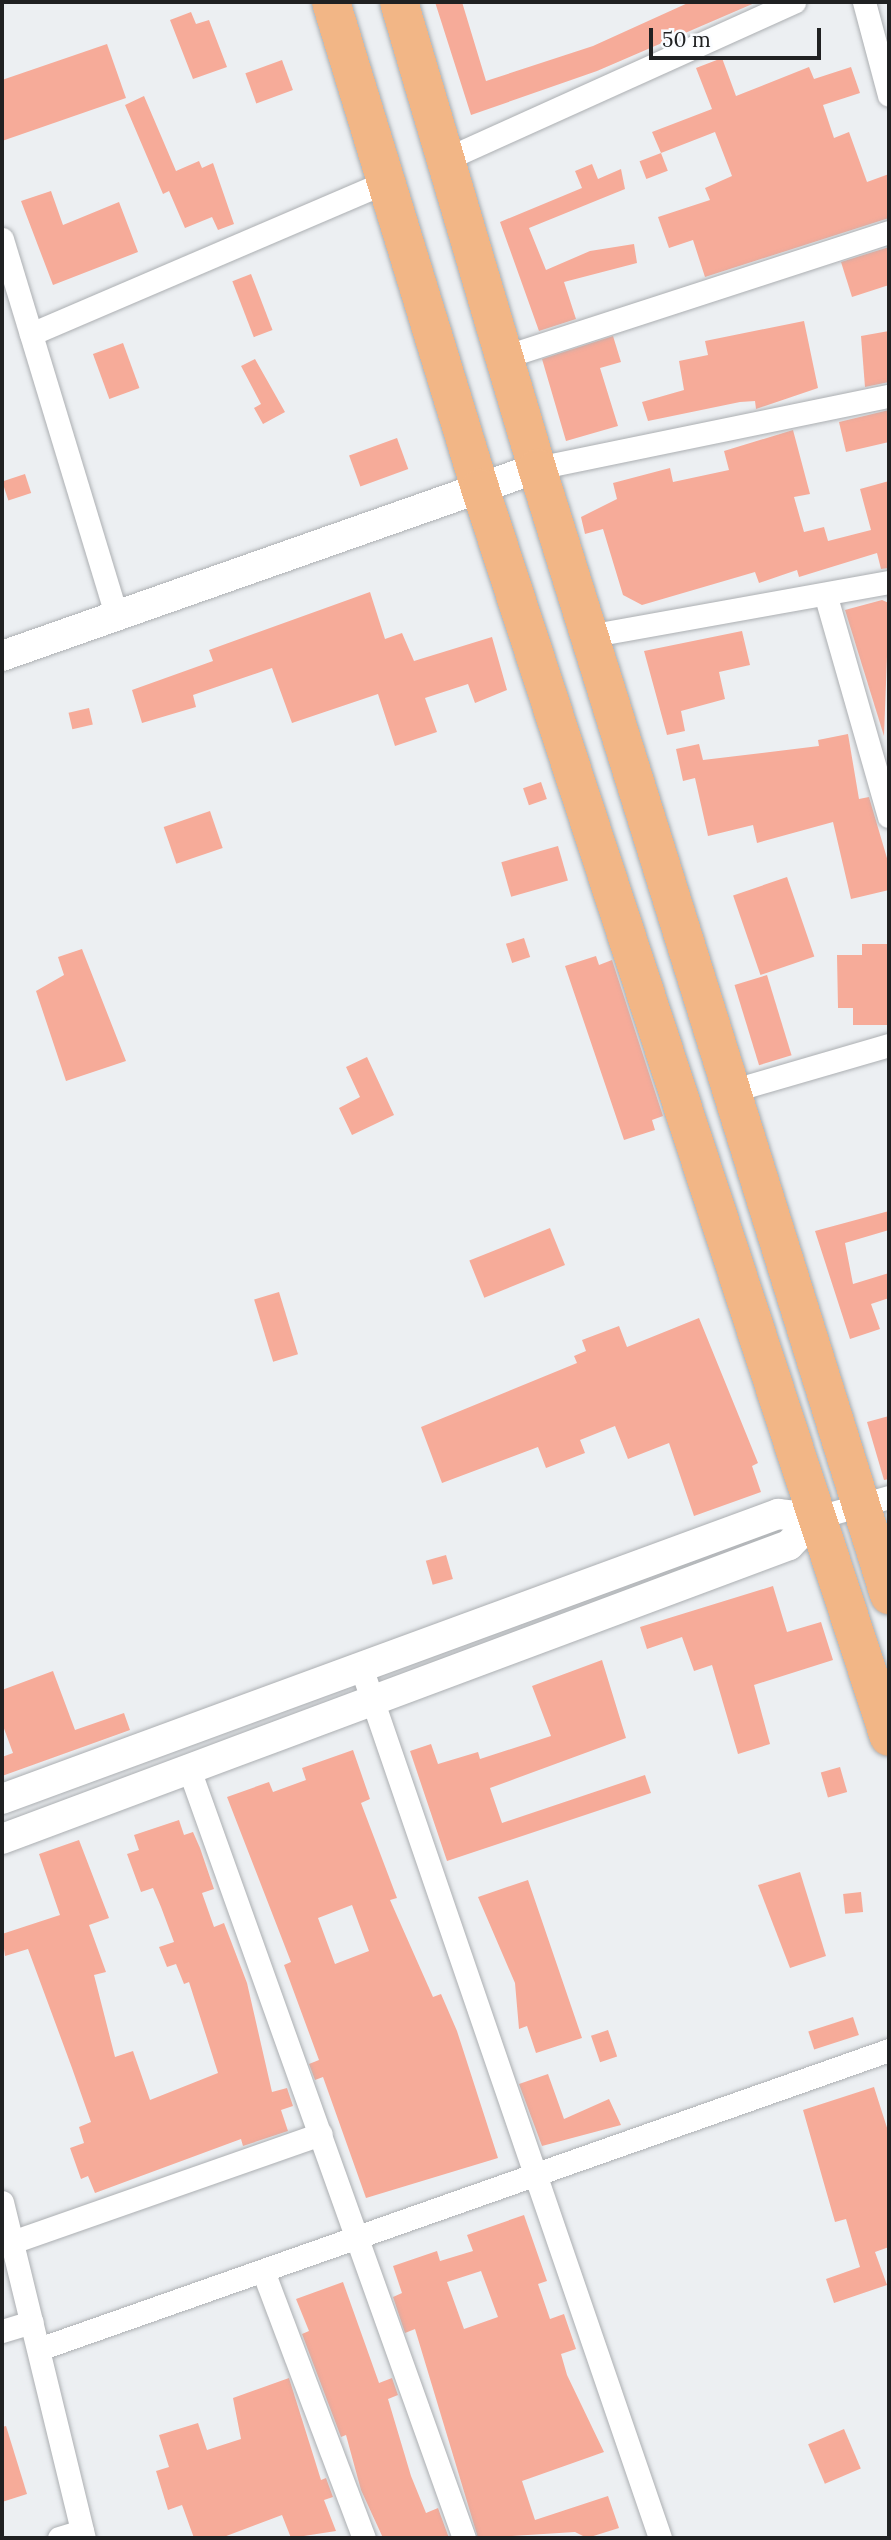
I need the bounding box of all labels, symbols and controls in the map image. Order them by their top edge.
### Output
scale bar [653,14,824,58]
text: 50 m [662,26,711,53]

